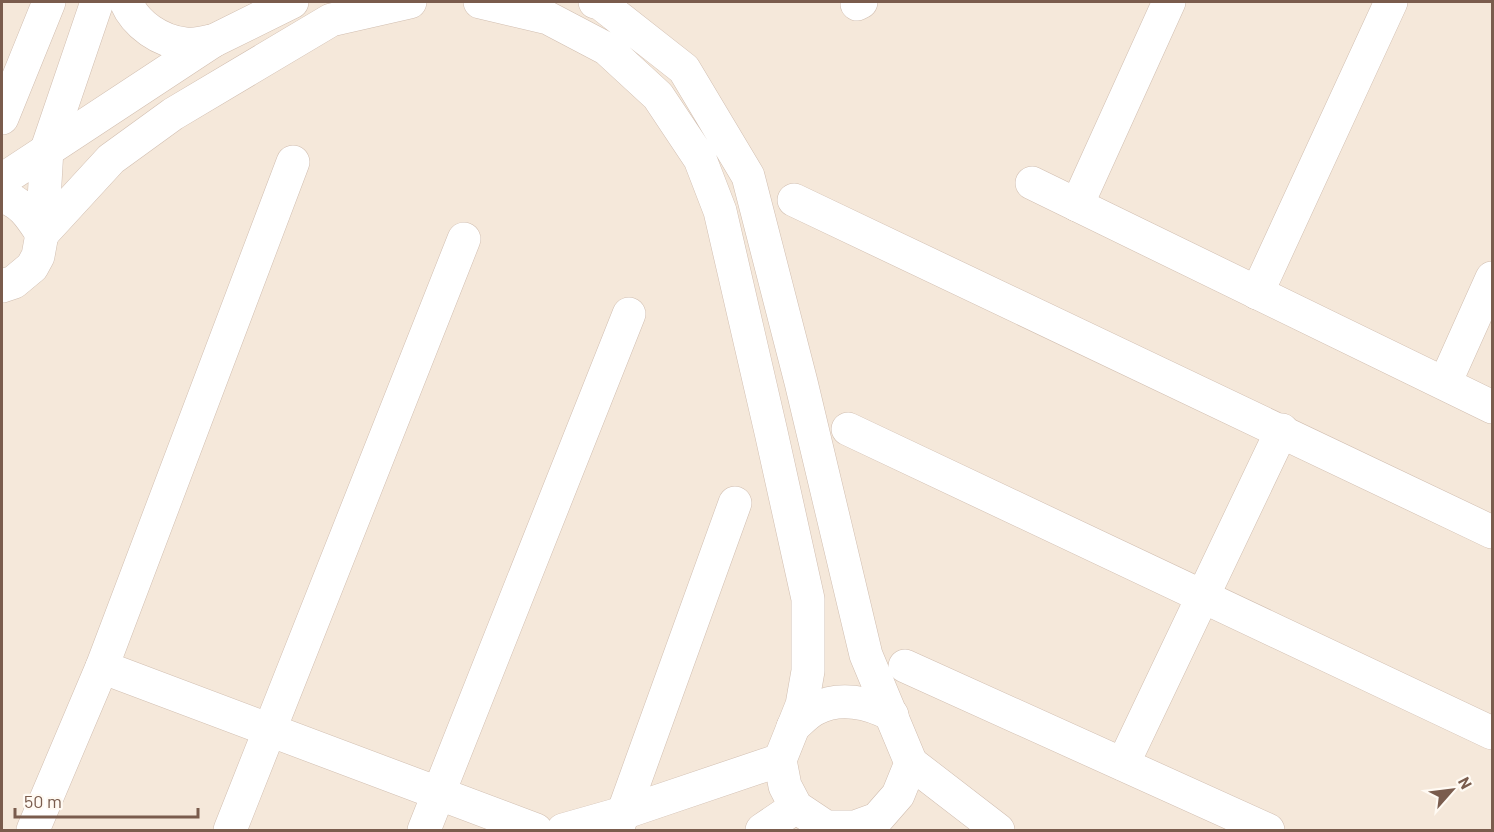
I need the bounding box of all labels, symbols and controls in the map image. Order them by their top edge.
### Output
north arrow [1422,760,1482,820]
text: N [1455,774,1477,792]
scale bar [15,781,198,819]
text: 50 m [24,790,62,812]

